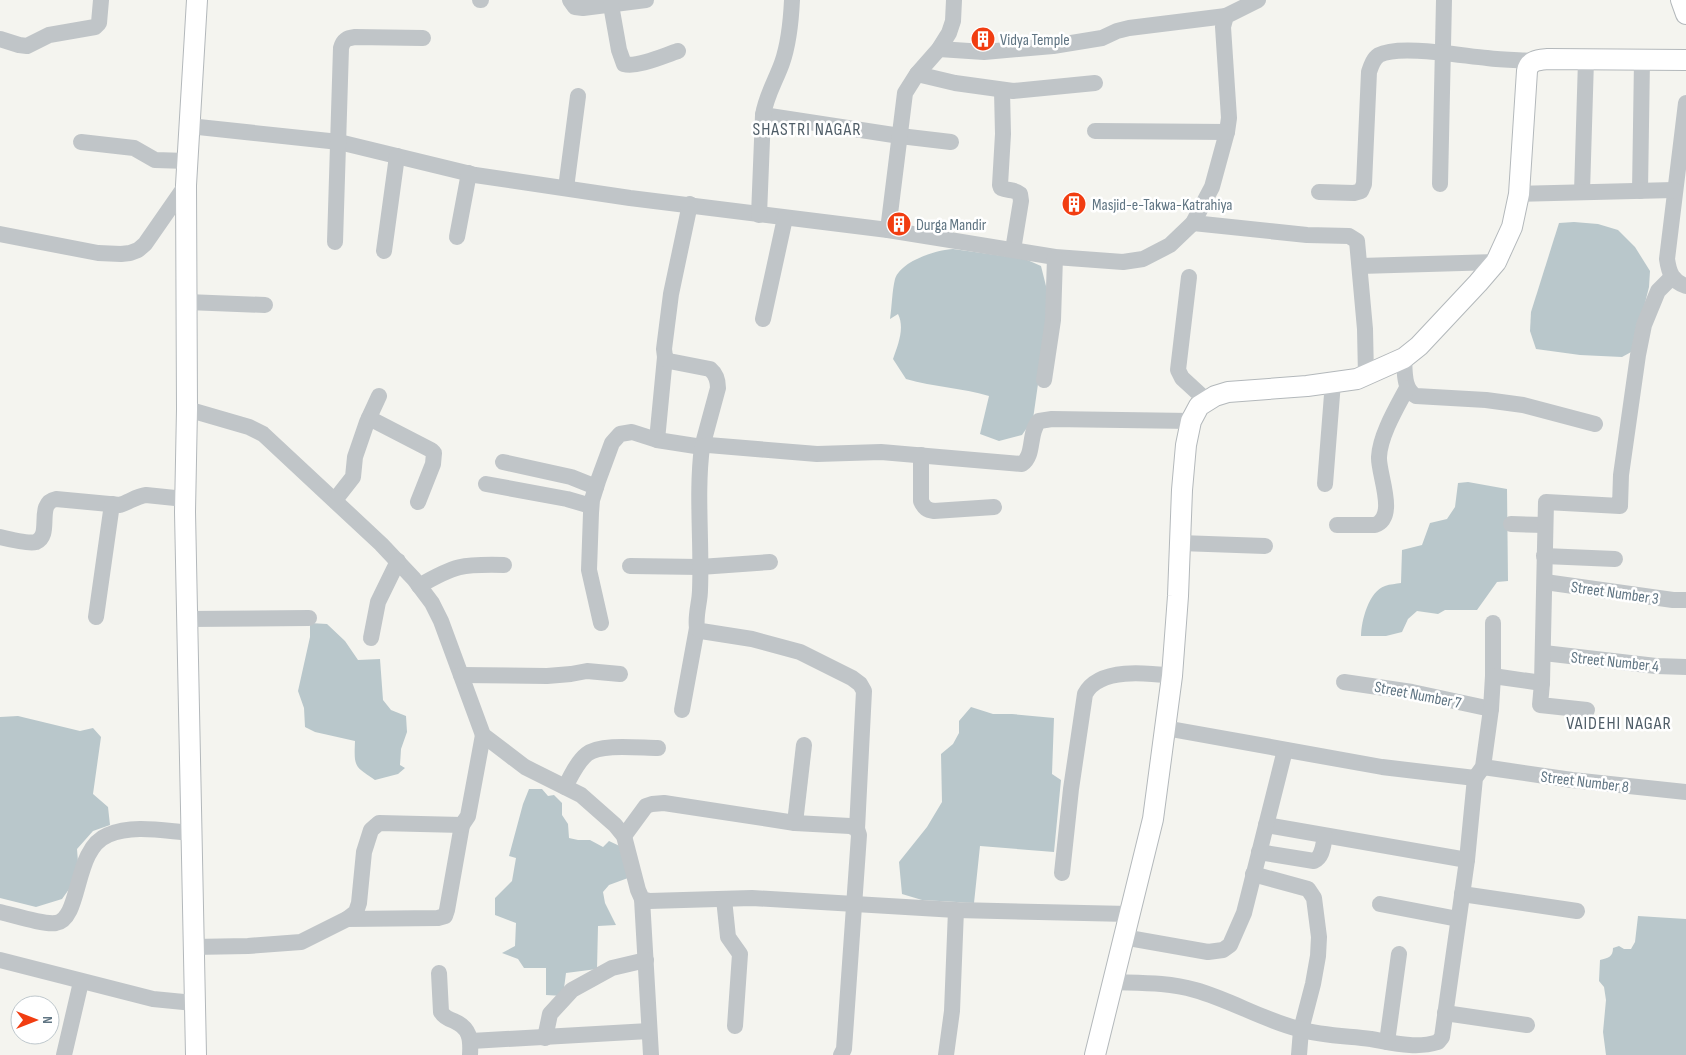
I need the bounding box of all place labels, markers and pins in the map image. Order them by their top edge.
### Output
building icon: Vidya Temple [970,26,996,52]
place label: Vidya Temple [1000,31,1070,50]
building icon: Masjid-e-Takwa-Katrahiya [1061,191,1087,217]
place label: Masjid-e-Takwa-Katrahiya [1092,196,1233,215]
building icon: Durga Mandir [886,211,912,237]
place label: Durga Mandir [916,216,987,235]

